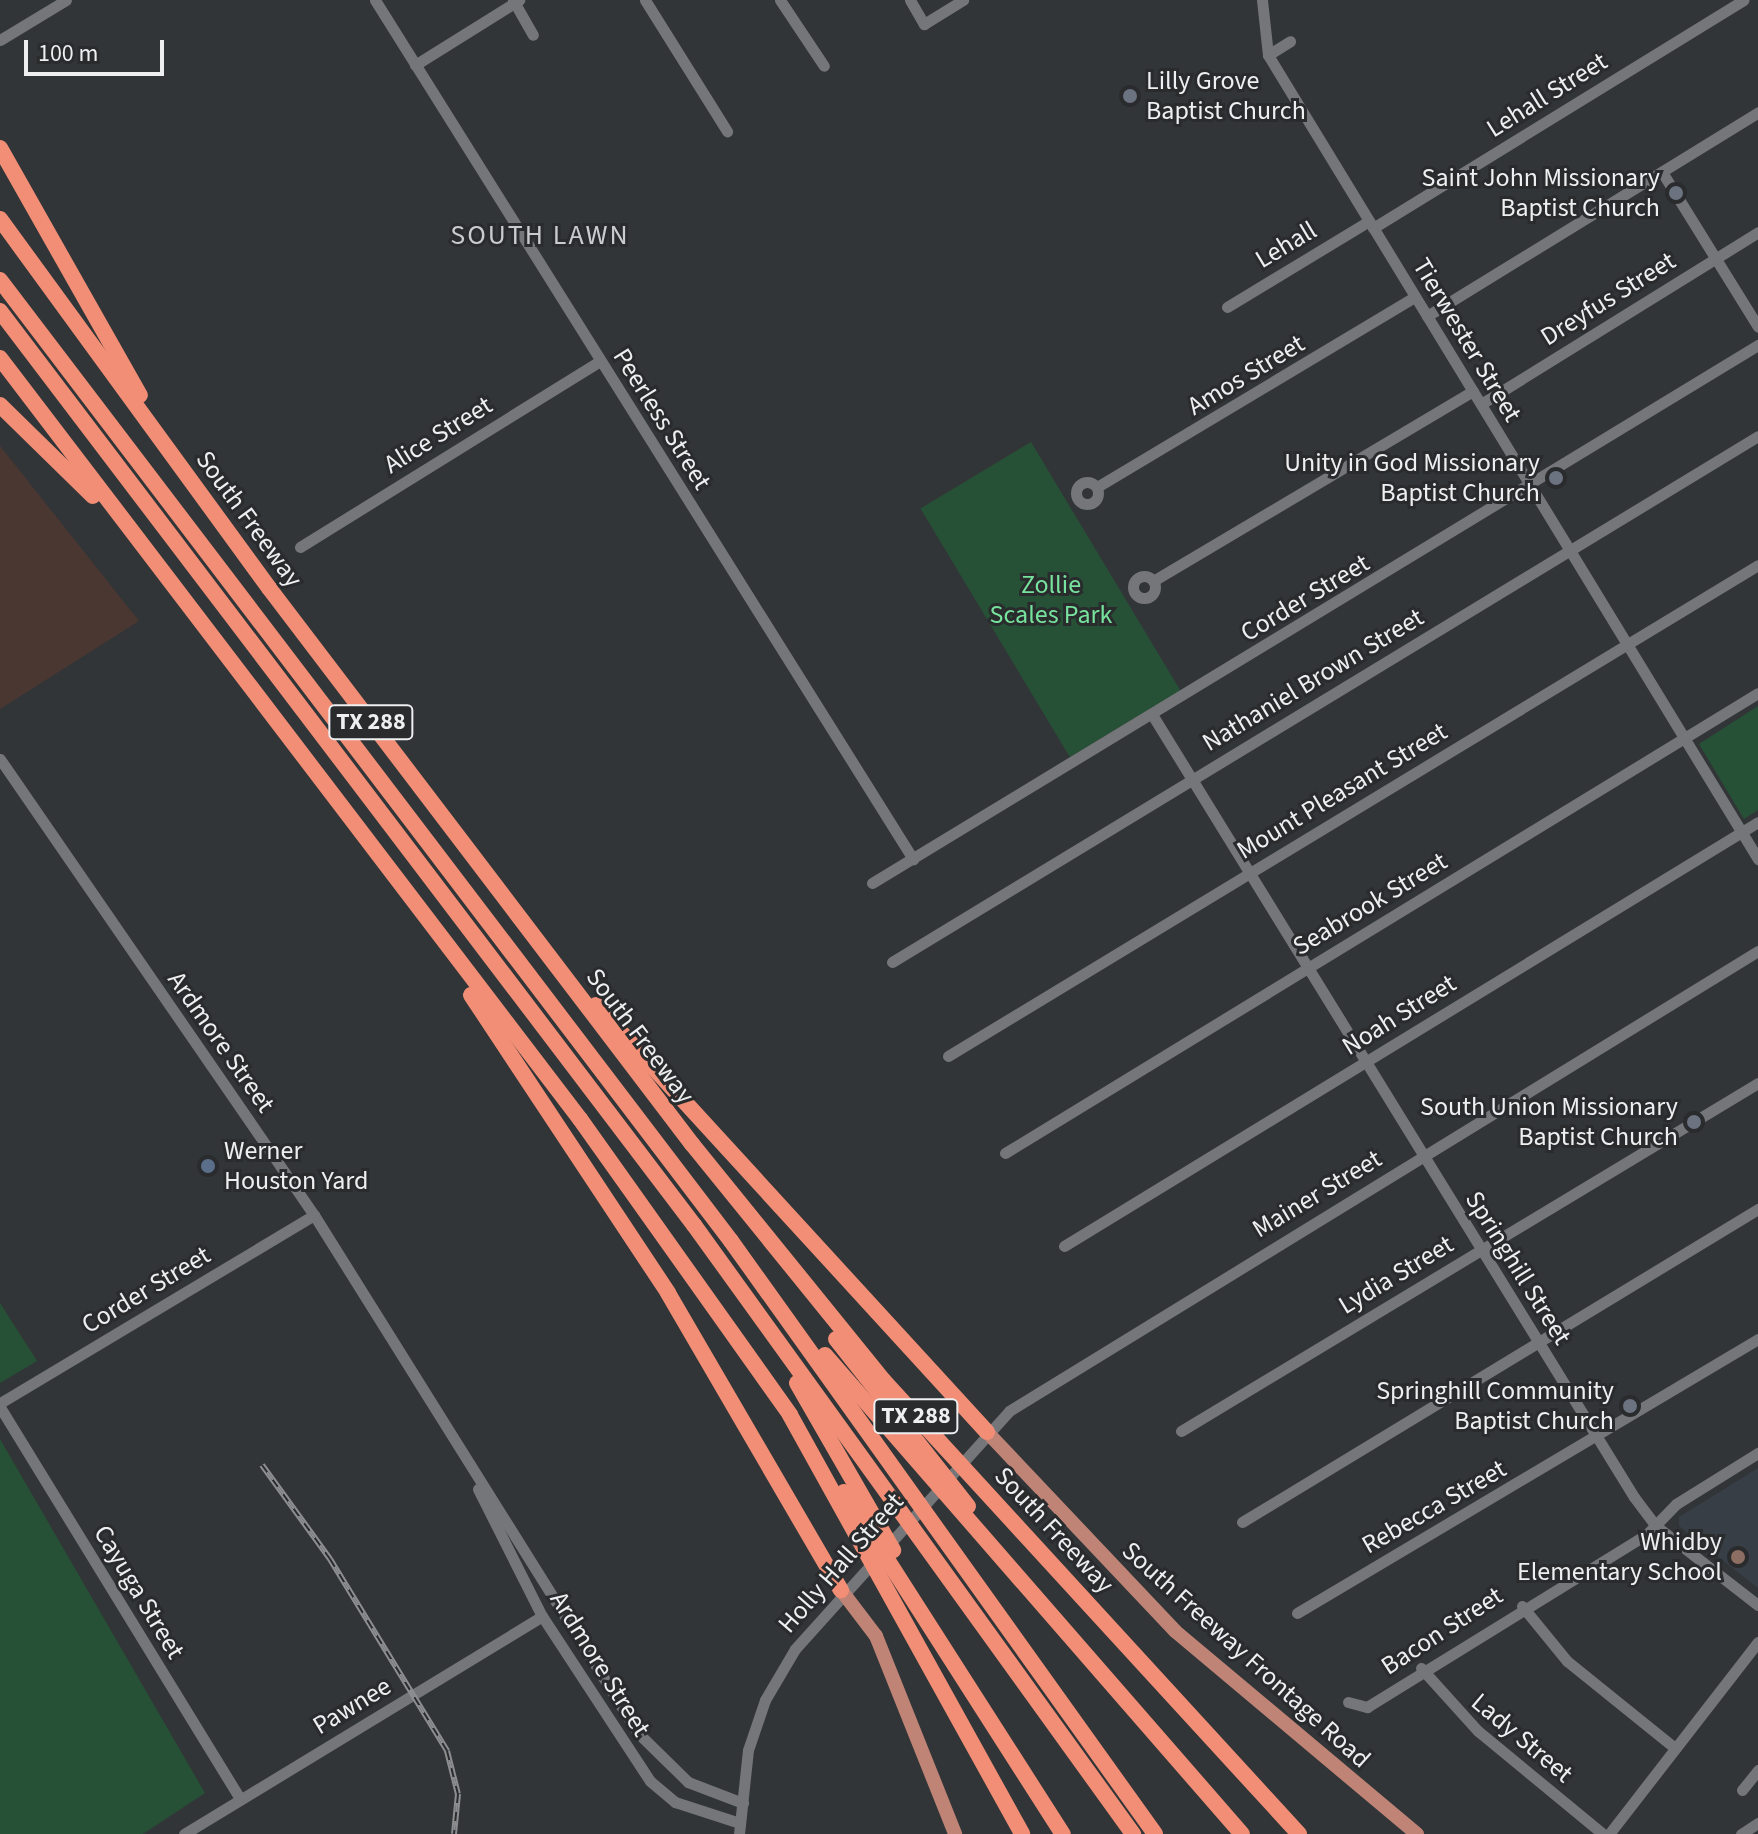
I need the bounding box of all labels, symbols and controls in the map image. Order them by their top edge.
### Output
scale bar [28,24,168,74]
text: 100 m [38,36,98,71]
street label: Lehall Street [1481,46,1613,144]
place label: Lilly Grove Baptist Church [1146,65,1306,126]
marker: Lilly Grove Baptist Church [1121,87,1139,105]
place label: Saint John Missionary Baptist Church [1422,162,1660,224]
marker: Saint John Missionary Baptist Church [1667,184,1685,202]
street label: Lehall [1250,215,1322,275]
district label: SOUTH LAWN [450,218,630,252]
street label: Dreyfus Street [1535,245,1681,353]
street label: Tierwester Street [1406,253,1528,427]
street label: Amos Street [1182,328,1310,422]
street label: Peerless Street [606,343,718,495]
street label: Alice Street [378,390,498,480]
street label: South Freeway [189,445,309,593]
place label: Unity in God Missionary Baptist Church [1284,447,1540,508]
marker: Unity in God Missionary Baptist Church [1547,469,1565,487]
street label: Corder Street [1235,547,1375,649]
park label: Zollie Scales Park [990,569,1112,630]
street label: Nathaniel Brown Street [1197,602,1429,758]
road number: TX 288 [327,702,415,742]
street label: Mount Pleasant Street [1231,716,1453,866]
street label: Seabrook Street [1287,846,1453,962]
street label: South Freeway [579,962,701,1110]
street label: Ardmore Street [161,965,281,1119]
street label: Noah Street [1336,968,1462,1062]
place label: South Union Missionary Baptist Church [1420,1091,1678,1152]
marker: South Union Missionary Baptist Church [1685,1113,1703,1131]
place label: Werner Houston Yard [224,1135,368,1196]
street label: Mainer Street [1247,1143,1387,1245]
marker: Werner Houston Yard [199,1157,217,1175]
street label: Springhill Street [1458,1185,1578,1351]
street label: Lydia Street [1333,1229,1459,1321]
street label: Corder Street [76,1239,216,1341]
place label: Springhill Community Baptist Church [1376,1375,1614,1436]
road number: TX 288 [872,1396,960,1436]
marker: Springhill Community Baptist Church [1621,1397,1639,1415]
street label: Rebecca Street [1356,1453,1512,1561]
street label: South Freeway [988,1461,1120,1599]
street label: Holly Hall Street [772,1487,910,1639]
street label: Cayuga Street [87,1520,191,1664]
place label: Whidby Elementary School [1517,1526,1722,1588]
street label: South Freeway Frontage Road [1115,1535,1377,1775]
marker: Whidby Elementary School [1729,1548,1747,1566]
street label: Bacon Street [1375,1580,1509,1682]
street label: Ardmore Street [543,1586,657,1742]
street label: Pawnee [307,1671,397,1741]
street label: Lady Street [1465,1687,1579,1789]

